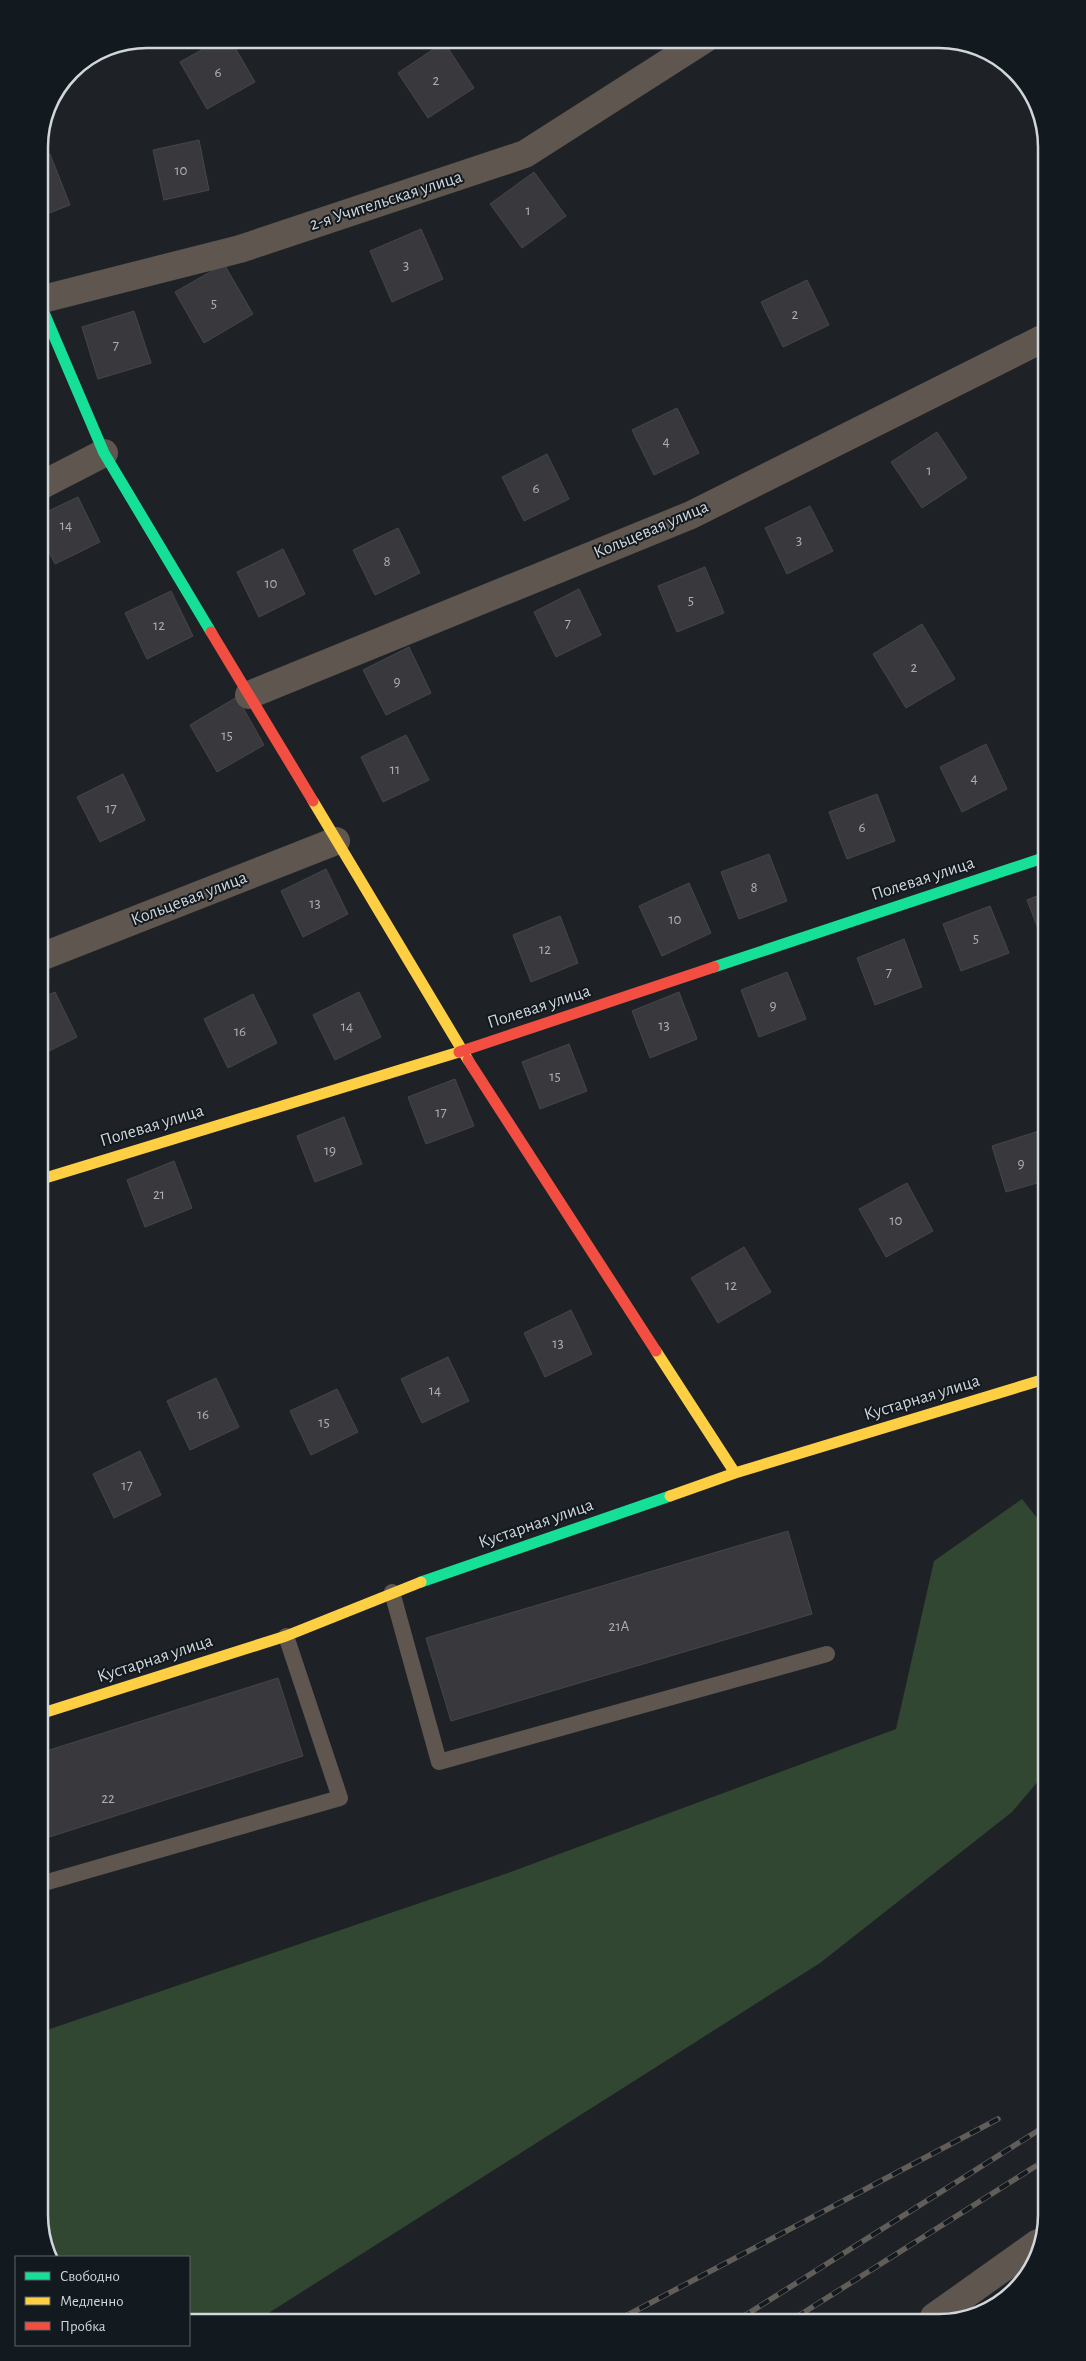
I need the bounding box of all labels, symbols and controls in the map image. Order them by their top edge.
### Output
house number: 6 [214,65,222,80]
house number: 2 [433,73,440,88]
house number: 10 [174,163,188,178]
street label: 2-я Учительская улица [307,168,465,234]
house number: 1 [525,203,531,218]
house number: 3 [403,258,409,273]
house number: 5 [211,296,217,311]
house number: 2 [792,307,799,322]
house number: 7 [113,338,119,353]
house number: 4 [662,434,670,449]
house number: 1 [926,463,932,478]
house number: 6 [532,481,540,496]
street label: Кольцевая улица [591,498,711,562]
house number: 14 [60,518,72,533]
house number: 3 [796,533,802,548]
house number: 8 [383,554,391,569]
house number: 10 [264,576,278,591]
house number: 5 [688,593,694,608]
house number: 7 [565,616,571,631]
house number: 12 [153,618,165,633]
house number: 2 [911,660,918,675]
house number: 9 [393,674,401,689]
house number: 15 [221,728,233,743]
house number: 11 [390,762,400,777]
house number: 4 [970,771,978,786]
house number: 17 [105,801,117,816]
house number: 6 [858,820,866,835]
street label: Полевая улица [869,854,977,904]
street label: Кольцевая улица [128,869,250,929]
house number: 8 [750,880,758,895]
house number: 13 [309,896,321,911]
house number: 10 [668,912,682,927]
house number: 5 [973,931,979,946]
house number: 12 [539,942,551,957]
house number: 7 [886,965,892,980]
street label: Полевая улица [485,982,593,1032]
house number: 9 [769,998,777,1013]
house number: 13 [658,1018,670,1033]
house number: 14 [341,1019,353,1034]
house number: 16 [234,1024,246,1039]
house number: 15 [549,1069,561,1084]
street label: Полевая улица [98,1102,206,1150]
house number: 17 [435,1105,447,1120]
house number: 19 [324,1143,336,1158]
house number: 9 [1017,1156,1025,1171]
house number: 21 [153,1187,165,1202]
house number: 10 [889,1213,903,1228]
house number: 12 [725,1278,737,1293]
house number: 13 [552,1336,564,1351]
street label: Кустарная улица [862,1372,982,1424]
house number: 14 [429,1383,441,1398]
house number: 16 [197,1407,209,1422]
house number: 15 [318,1415,330,1430]
house number: 17 [121,1478,133,1493]
street label: Кустарная улица [476,1496,596,1552]
house number: 21А [609,1619,630,1634]
street label: Кустарная улица [95,1632,215,1686]
house number: 22 [101,1791,115,1806]
legend [15,2256,190,2346]
text: Свободно [60,2269,120,2284]
text: Медленно [60,2294,124,2309]
text: Пробка [60,2319,106,2334]

